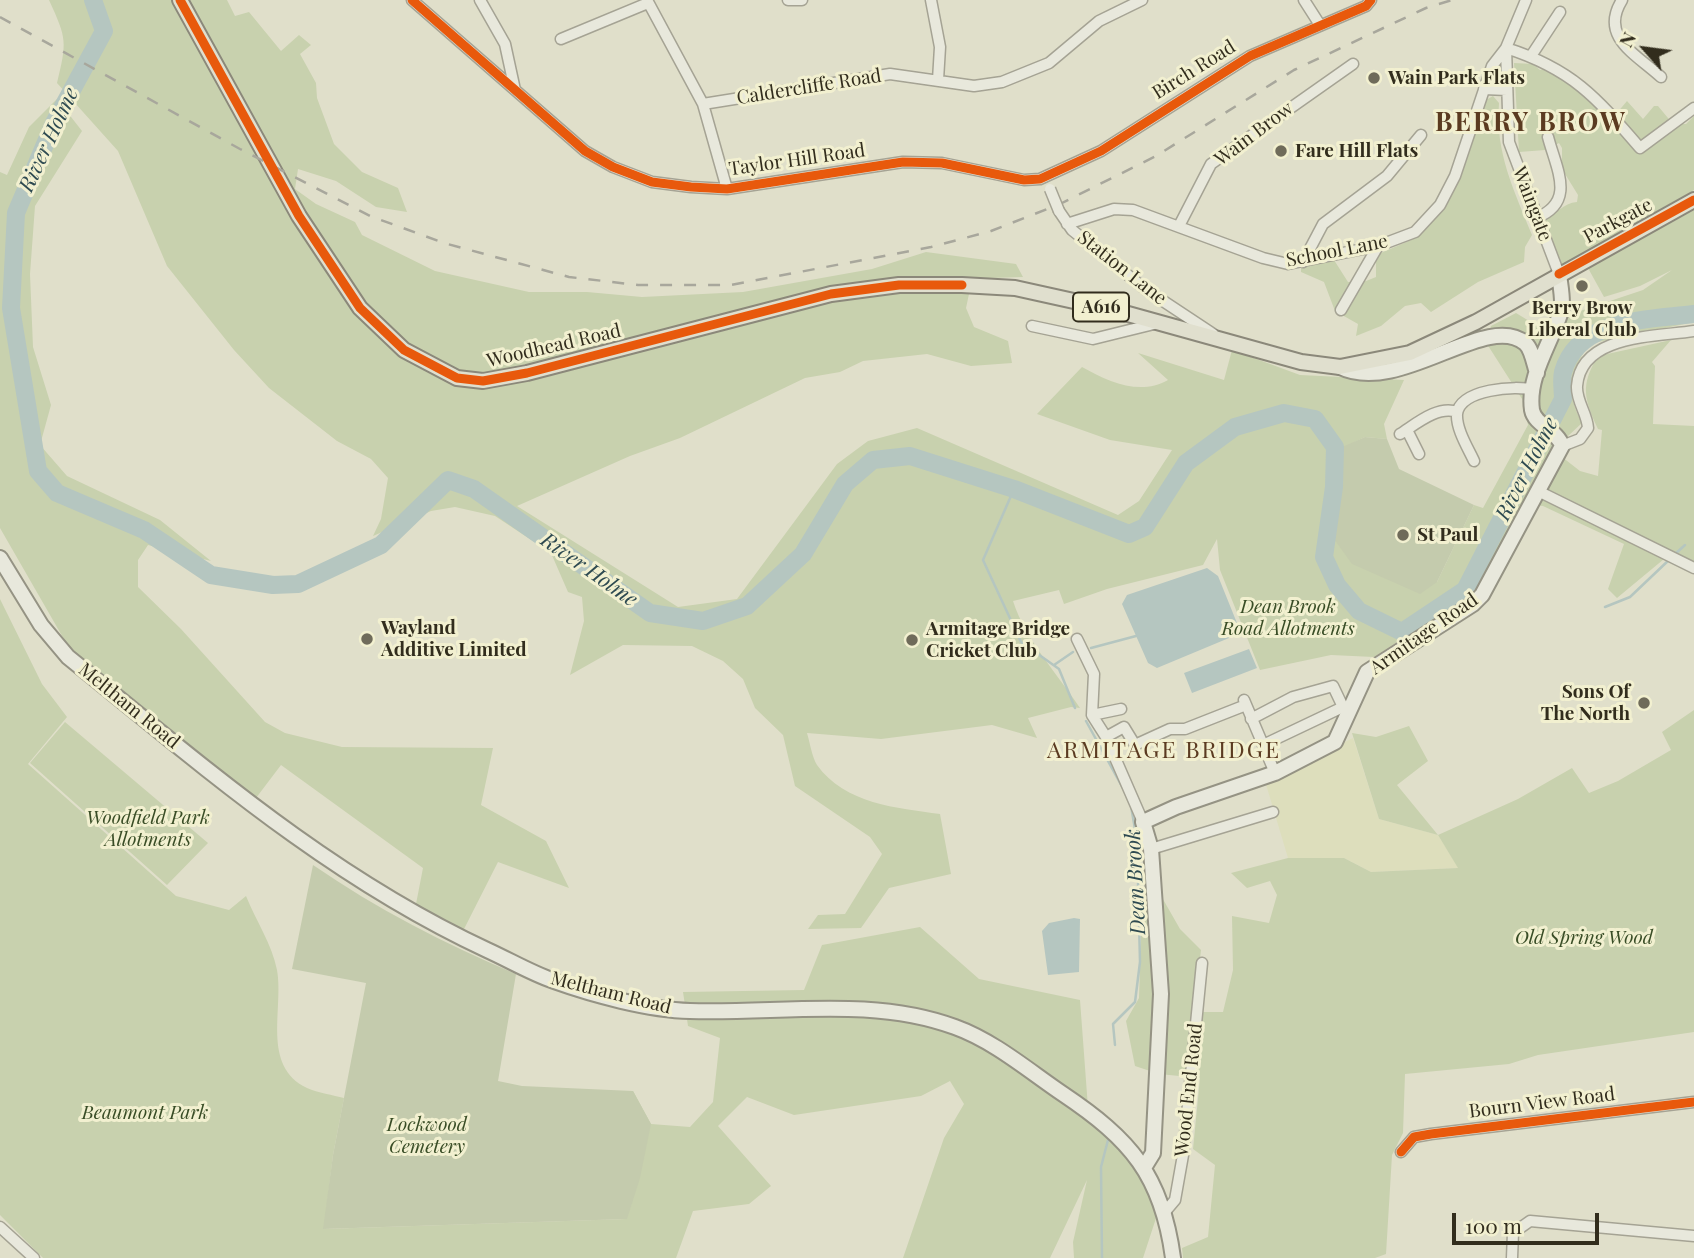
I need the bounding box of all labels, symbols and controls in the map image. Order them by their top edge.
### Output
north arrow [1610,14,1680,84]
text: N [1612,27,1641,51]
street label: Birch Road [1148,35,1240,105]
street label: Caldercliffe Road [735,64,883,110]
place label: Wain Park Flats [1388,67,1525,89]
marker: Wain Park Flats [1366,70,1382,86]
water label: River Holme [14,84,84,196]
street label: Wain Brow [1210,97,1298,171]
district label: BERRY BROW [1436,107,1626,139]
street label: Taylor Hill Road [727,139,867,181]
place label: Fare Hill Flats [1295,140,1418,162]
marker: Fare Hill Flats [1273,143,1289,159]
street label: Waingate [1507,163,1557,245]
street label: Parkgate [1580,193,1656,249]
street label: Station Lane [1073,226,1171,310]
street label: School Lane [1284,230,1390,272]
marker: Berry Brow Liberal Club [1574,278,1590,294]
road number: A616 [1073,292,1129,321]
place label: Berry Brow Liberal Club [1527,297,1637,341]
street label: Woodhead Road [485,319,623,373]
water label: River Holme [1490,413,1564,525]
place label: St Paul [1417,524,1478,546]
marker: St Paul [1395,527,1411,543]
water label: River Holme [536,528,642,612]
street label: Armitage Road [1366,588,1482,680]
park label: Dean Brook Road Allotments [1221,596,1355,640]
place label: Wayland Additive Limited [381,617,527,661]
place label: Armitage Bridge Cricket Club [926,618,1070,662]
marker: Wayland Additive Limited [359,631,375,647]
marker: Armitage Bridge Cricket Club [904,632,920,648]
street label: Meltham Road [74,658,184,754]
place label: Sons Of The North [1541,681,1630,725]
marker: Sons Of The North [1636,695,1652,711]
district label: ARMITAGE BRIDGE [1049,737,1279,765]
park label: Woodfield Park Allotments [86,807,210,851]
water label: Dean Brook [1121,829,1151,935]
park label: Old Spring Wood [1515,927,1653,949]
street label: Meltham Road [548,967,674,1019]
street label: Wood End Road [1171,1022,1207,1158]
street label: Bourn View Road [1468,1083,1616,1123]
park label: Beaumont Park [82,1102,208,1124]
park label: Lockwood Cemetery [387,1114,467,1158]
scale bar [1456,1198,1603,1242]
text: 100 m [1465,1211,1522,1239]

